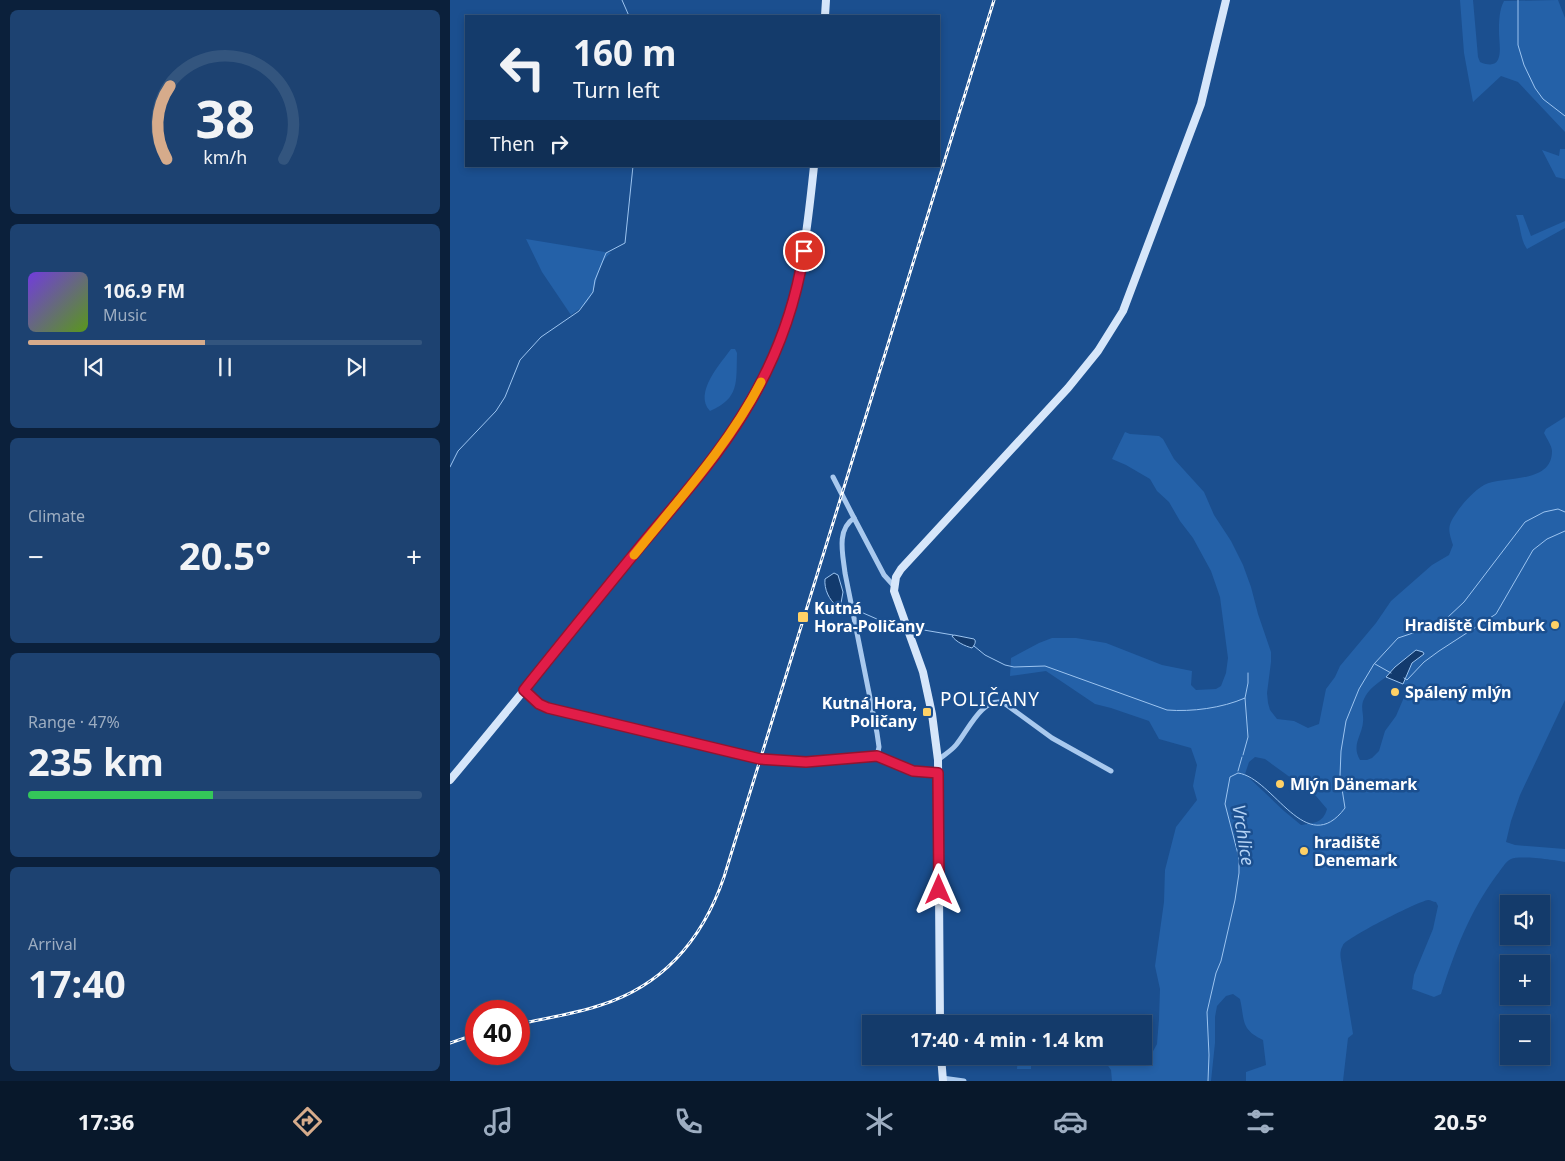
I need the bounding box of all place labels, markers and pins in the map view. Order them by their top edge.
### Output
pin [783,230,825,272]
place label: Kutná Hora-Poličany [814,597,926,637]
marker: Kutná Hora-Poličany [796,610,810,624]
place label: Hradiště Cimburk [1405,614,1545,636]
marker: Hradiště Cimburk [1549,619,1561,631]
place label: Spálený mlýn [1405,681,1511,703]
marker: Spálený mlýn [1389,686,1401,698]
place label: Kutná Hora, Poličany [822,692,918,732]
marker: Kutná Hora, Poličany [921,706,933,718]
place label: Mlýn Dänemark [1290,773,1417,795]
marker: Mlýn Dänemark [1274,778,1286,790]
place label: hradiště Denemark [1314,831,1398,871]
marker: hradiště Denemark [1298,845,1310,857]

